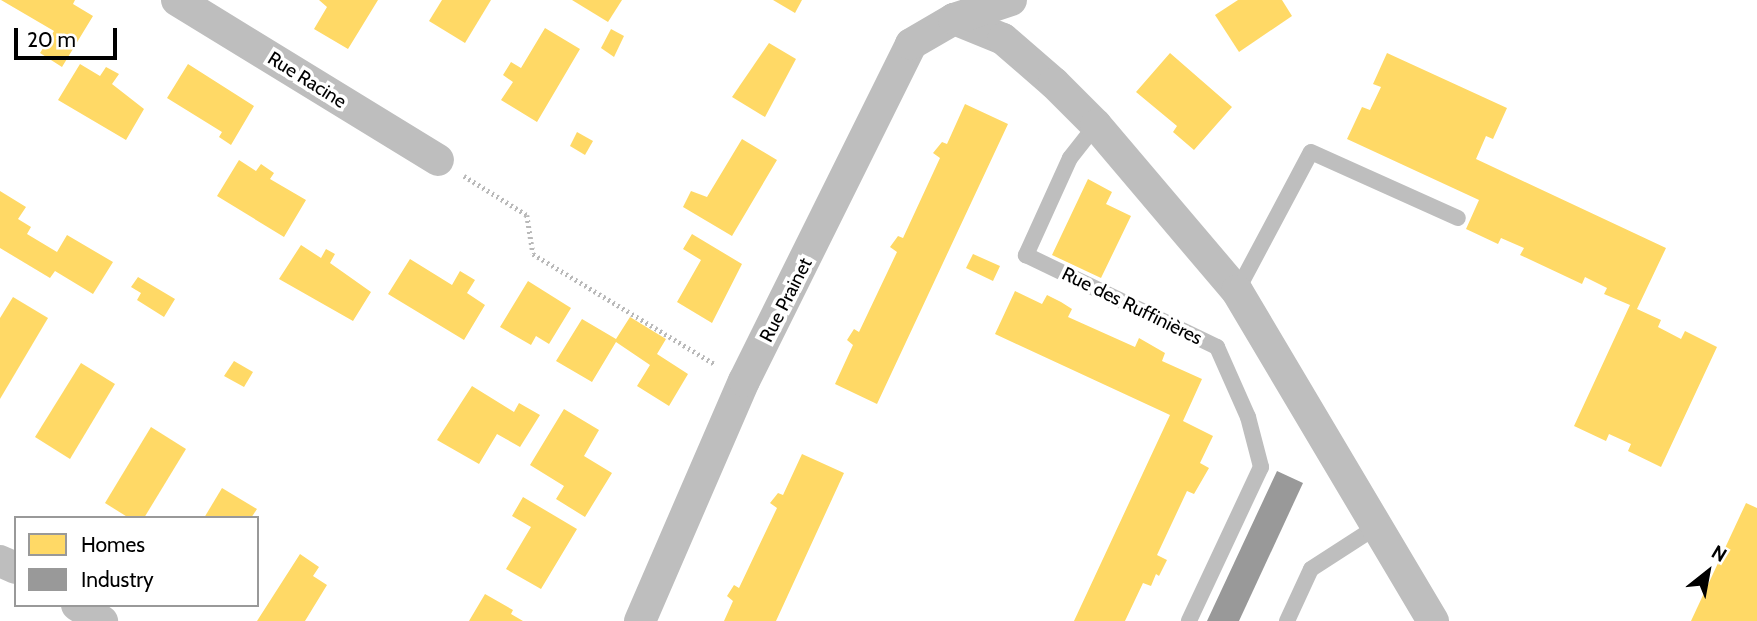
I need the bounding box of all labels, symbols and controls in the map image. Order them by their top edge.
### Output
scale bar [18,14,121,58]
text: 20 m [27,27,76,52]
street label: Rue Racine [263,47,351,113]
street label: Rue Prainet [755,254,817,346]
street label: Rue des Ruffinières [1058,262,1206,350]
legend [14,516,259,607]
text: Homes [81,532,145,557]
north arrow [1673,537,1743,607]
text: N [1707,540,1731,567]
text: Industry [81,567,154,592]

